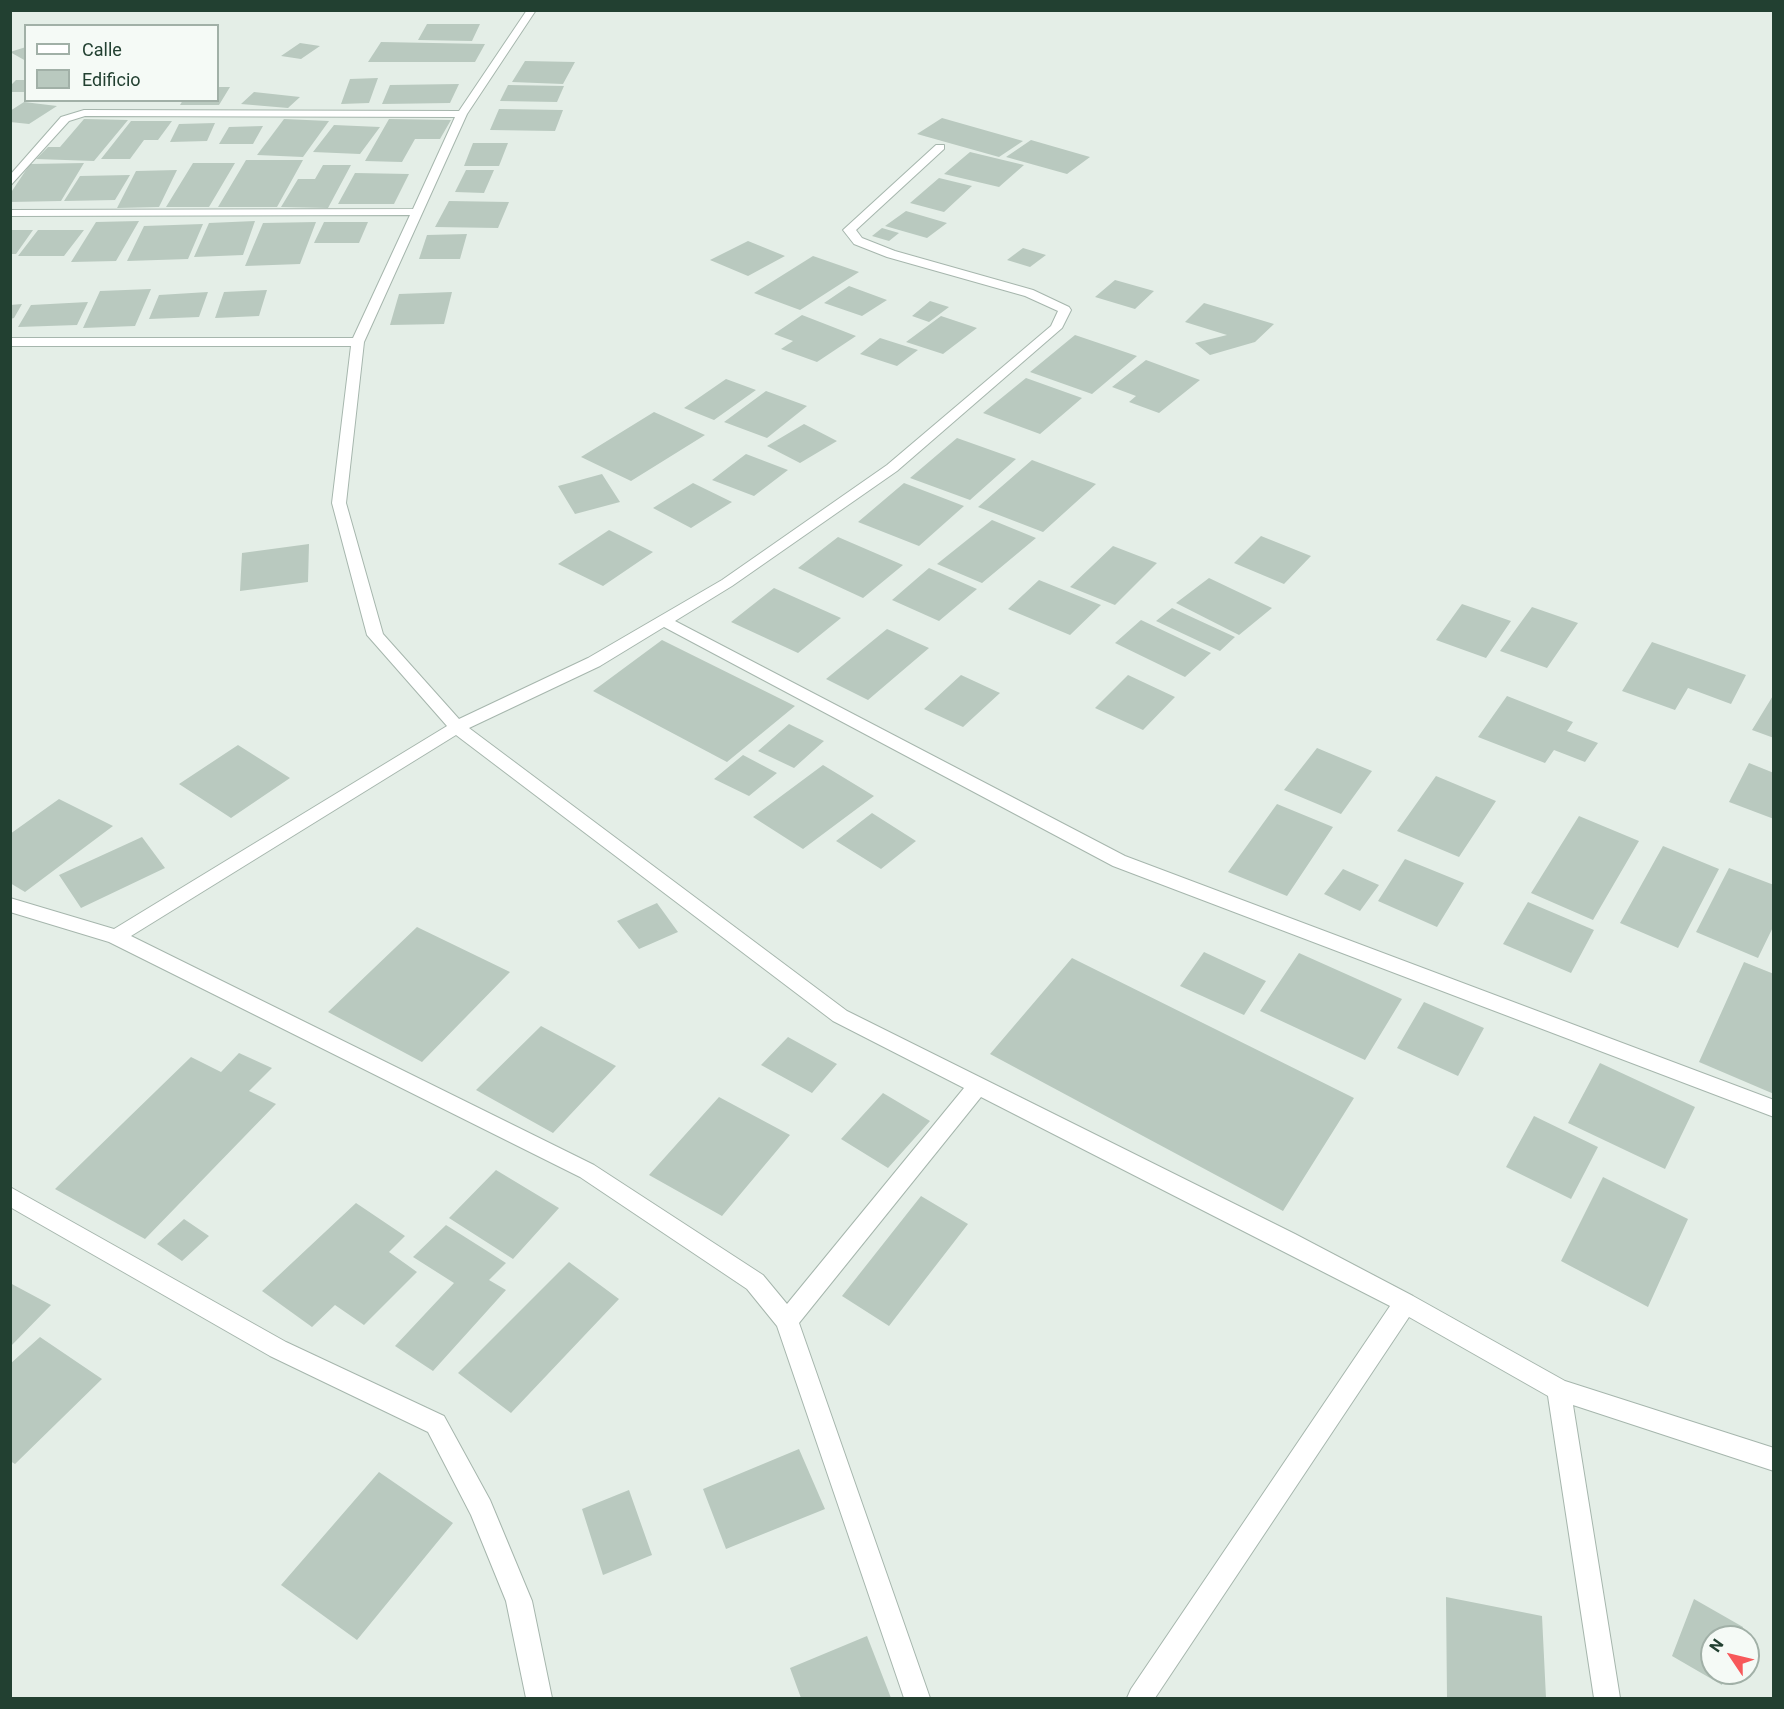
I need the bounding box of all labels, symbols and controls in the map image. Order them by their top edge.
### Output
legend [24,24,219,102]
text: Calle [82,39,122,60]
text: Edificio [82,69,141,90]
north arrow [1700,1625,1760,1685]
text: N [1705,1635,1728,1656]

